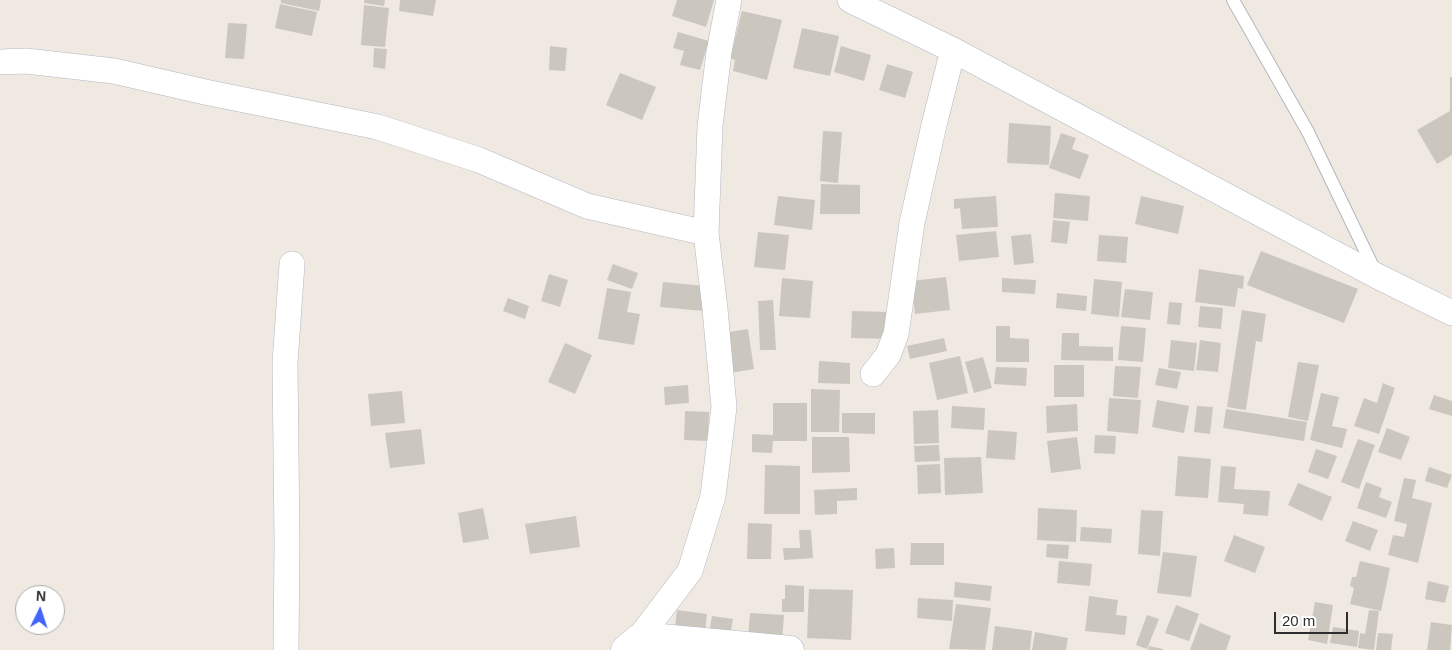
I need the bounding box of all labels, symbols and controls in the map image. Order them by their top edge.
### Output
north arrow [15,585,65,635]
text: N [35,588,47,604]
scale bar [1277,602,1351,634]
text: 20 m [1282,612,1315,629]

